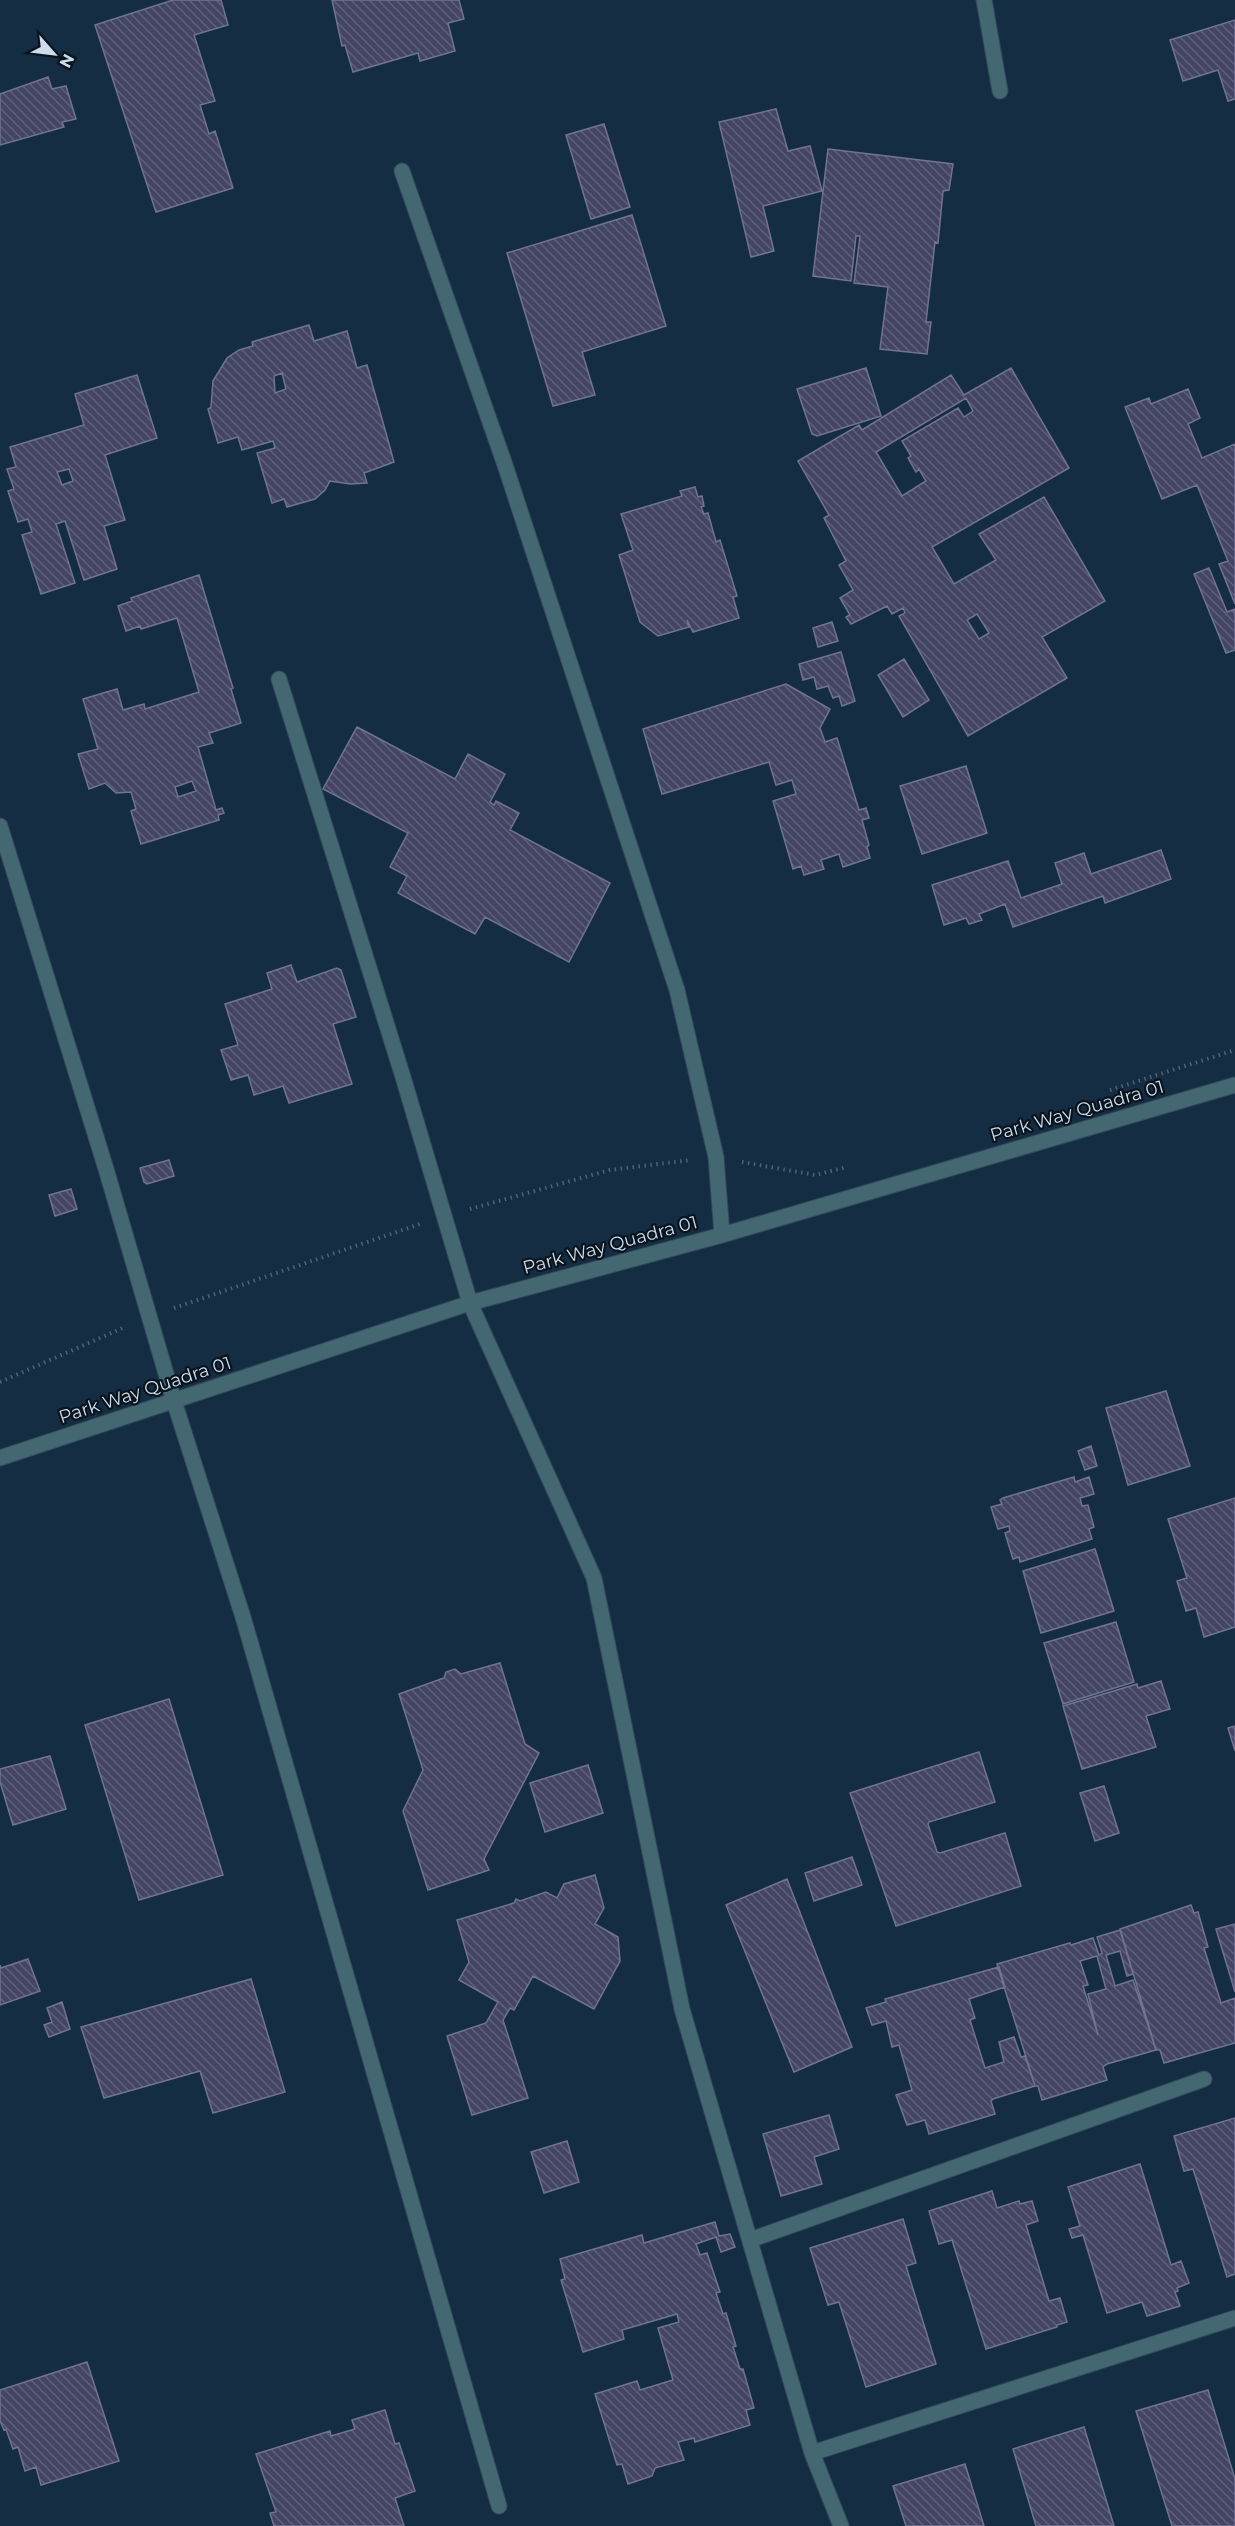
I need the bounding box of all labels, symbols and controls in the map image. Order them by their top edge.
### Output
north arrow [24,24,84,84]
text: N [55,51,78,71]
street label: Park Way Quadra 01 [988,1076,1166,1146]
street label: Park Way Quadra 01 [520,1211,700,1279]
street label: Park Way Quadra 01 [56,1352,234,1428]

